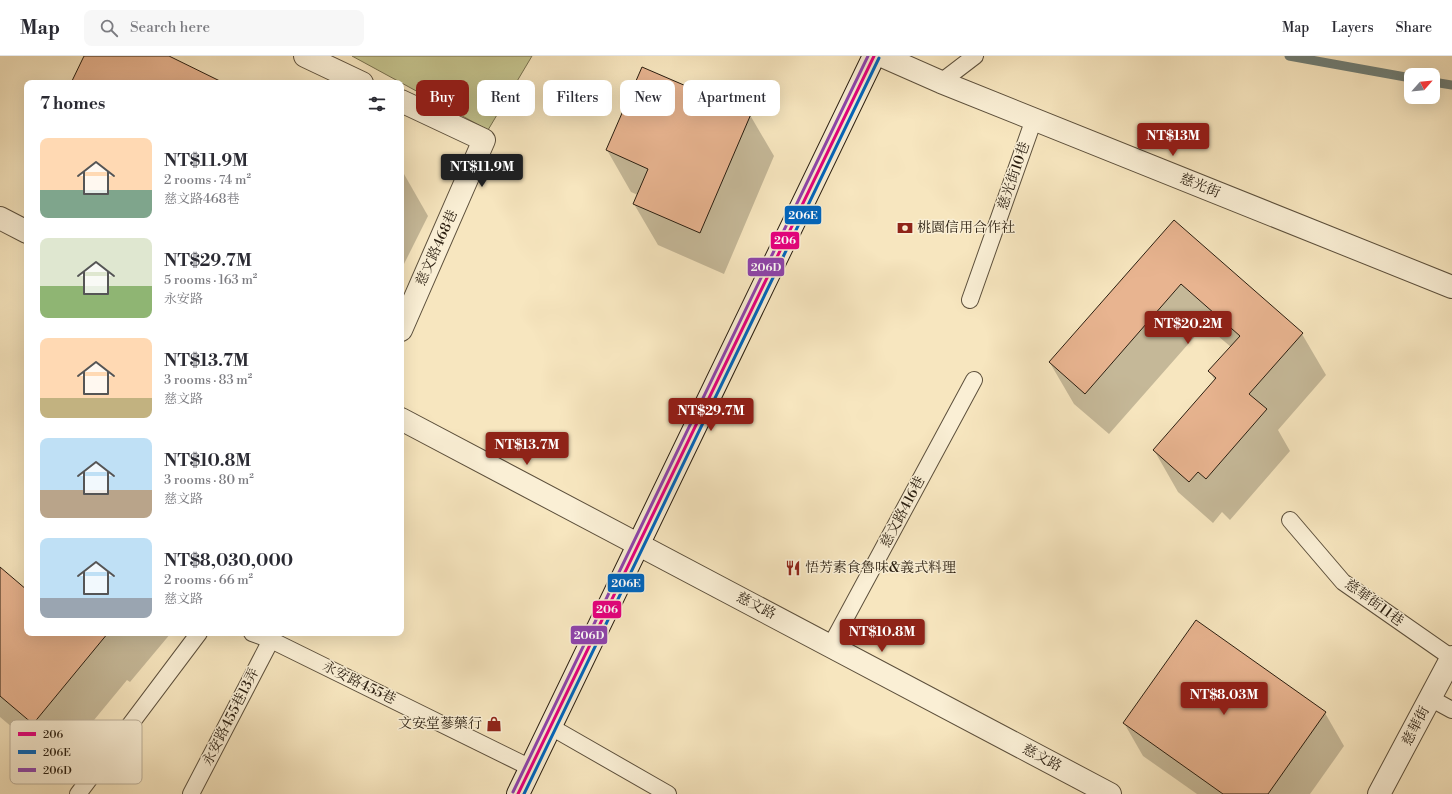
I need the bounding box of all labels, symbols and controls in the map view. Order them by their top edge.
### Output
search box [84,10,364,46]
text: Map [20,16,60,40]
icon: search [98,17,120,39]
text: Search here [130,18,210,37]
text: Map [1282,19,1309,37]
text: Layers [1331,19,1374,37]
text: Share [1396,19,1432,37]
north arrow [1404,68,1440,104]
map controls [1404,68,1440,104]
chip: Buy [416,80,469,116]
chip: Rent [477,80,535,116]
chip: Filters [543,80,612,116]
chip: New [620,80,675,116]
chip: Apartment [683,80,780,116]
text: 7 homes [40,93,105,115]
icon: filters [366,93,388,115]
pin: NT$13M [1140,123,1206,157]
text: NT$13M [1146,128,1200,144]
street label: 慈光街10巷 [994,140,1034,212]
text: NT$11.9M [164,150,248,172]
icon: home [72,154,120,202]
pin: NT$11.9M [441,154,523,188]
text: NT$11.9M [450,159,514,175]
street label: 慈光街 [1177,170,1223,202]
text: 2 rooms · 74 m² [164,172,251,188]
text: 慈文路468巷 [164,191,240,207]
line badge: 206E [784,205,822,225]
street label: 慈文路468巷 [412,207,462,289]
text: 206E [788,209,818,223]
bank icon: 桃園信用合作社 [896,219,914,237]
place label: 桃園信用合作社 [917,219,1015,237]
line badge: 206 [770,231,800,250]
text: 206 [774,234,796,248]
text: NT$29.7M [164,250,252,272]
icon: home [72,254,120,302]
line badge: 206D [747,257,785,277]
text: 206D [751,261,782,275]
text: 5 rooms · 163 m² [164,272,257,288]
text: 永安路 [164,291,203,307]
pin: NT$20.2M [1147,311,1229,345]
text: NT$20.2M [1154,316,1222,332]
text: NT$13.7M [164,350,249,372]
icon: home [72,354,120,402]
text: 3 rooms · 83 m² [164,372,252,388]
text: 慈文路 [164,391,203,407]
pin: NT$29.7M [670,398,752,432]
text: NT$29.7M [677,403,745,419]
pin: NT$13.7M [486,432,568,466]
text: NT$13.7M [495,437,559,453]
text: NT$10.8M [164,450,251,472]
icon: home [72,454,120,502]
text: 3 rooms · 80 m² [164,472,254,488]
street label: 慈文路416巷 [877,473,929,551]
text: 慈文路 [164,491,203,507]
text: NT$8,030,000 [164,550,293,572]
icon: home [72,554,120,602]
restaurant icon: 悟芳素食魯味&義式料理 [784,559,802,577]
place label: 悟芳素食魯味&義式料理 [805,559,956,577]
text: 2 rooms · 66 m² [164,572,253,588]
line badge: 206E [607,573,645,593]
street label: 慈華街11巷 [1341,576,1407,630]
text: 206E [611,577,641,591]
street label: 慈文路 [733,588,779,624]
text: 慈文路 [164,591,203,607]
line badge: 206 [592,600,622,619]
text: 206 [596,603,618,617]
pin: NT$10.8M [841,619,923,653]
text: NT$10.8M [849,624,915,640]
line badge: 206D [570,625,608,645]
text: 206D [574,629,605,643]
street label: 永安路455巷 [319,657,399,709]
street label: 永安路455巷13弄 [199,665,263,769]
pin: NT$8.03M [1183,682,1265,716]
text: NT$8.03M [1190,687,1258,703]
street label: 慈華街 [1398,703,1434,749]
place label: 文安堂蔘藥行 [398,715,482,733]
shop icon: 文安堂蔘藥行 [485,715,503,733]
legend [10,720,142,784]
text: 206 [43,728,64,742]
street label: 慈文路 [1019,740,1065,776]
text: 206E [43,746,71,760]
text: 206D [43,764,72,778]

